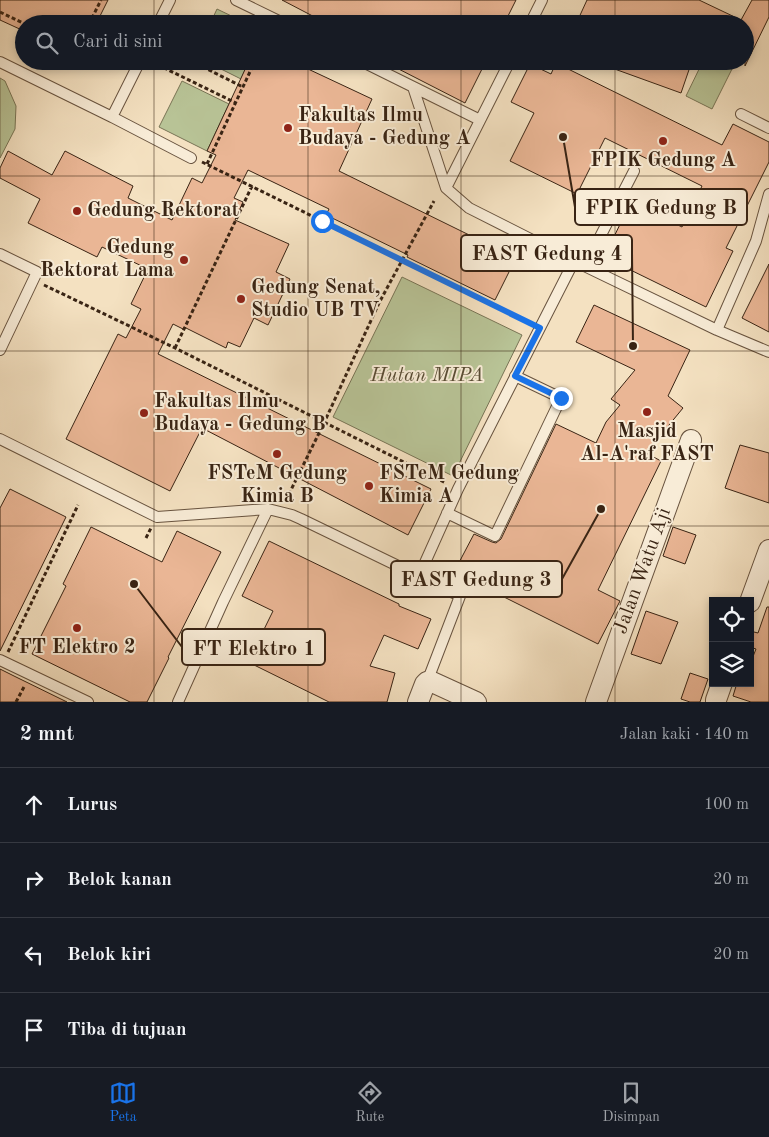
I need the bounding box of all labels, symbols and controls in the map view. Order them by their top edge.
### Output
search box [15,15,754,70]
icon: search [33,29,61,57]
text: Cari di sini [73,33,163,52]
place label: Fakultas Ilmu Budaya - Gedung A [298,106,471,149]
marker: Fakultas Ilmu Budaya - Gedung A [282,122,294,134]
marker: FPIK Gedung A [657,135,669,147]
place label: FPIK Gedung A [590,151,736,171]
callout: FPIK Gedung B [575,189,747,225]
text: FPIK Gedung B [585,198,737,219]
place label: Gedung Rektorat [87,201,239,221]
marker: Gedung Rektorat [71,205,83,217]
route start [311,210,334,233]
callout: FAST Gedung 4 [461,235,632,271]
place label: Gedung Rektorat Lama [40,238,174,281]
text: FAST Gedung 4 [471,244,623,265]
marker: Gedung Rektorat Lama [178,254,190,266]
place label: Gedung Senat, Studio UB TV [251,278,380,321]
marker: Gedung Senat, Studio UB TV [235,293,247,305]
park label: Hutan MIPA [369,366,484,386]
route end [550,387,573,410]
place label: Fakultas Ilmu Budaya - Gedung B [154,392,326,435]
marker: Masjid Al-A'raf FAST [641,406,653,418]
marker: Fakultas Ilmu Budaya - Gedung B [138,407,150,419]
place label: Masjid Al-A'raf FAST [580,422,714,465]
marker: FSTeM Gedung Kimia B [271,448,283,460]
place label: FSTeM Gedung Kimia B [207,464,347,507]
place label: FSTeM Gedung Kimia A [379,464,518,507]
marker: FSTeM Gedung Kimia A [363,480,375,492]
street label: Jalan Watu Aji [611,505,675,637]
callout: FAST Gedung 3 [391,561,562,597]
text: FAST Gedung 3 [400,570,552,591]
map controls [709,597,754,687]
button: locate [709,597,754,642]
marker: FT Elektro 2 [71,622,83,634]
callout: FT Elektro 1 [182,629,325,665]
place label: FT Elektro 2 [18,638,136,658]
text: FT Elektro 1 [192,639,316,660]
button: layers [709,642,754,687]
text: 2 mnt [20,724,74,745]
text: Jalan kaki · 140 m [620,727,749,743]
icon: ahead [20,791,48,819]
text: Lurus [67,796,117,815]
text: 100 m [704,797,749,813]
icon: right [20,866,48,894]
text: Belok kanan [67,871,172,890]
text: 20 m [713,872,749,888]
icon: left [20,941,48,969]
text: Belok kiri [67,946,151,965]
text: 20 m [713,947,749,963]
icon: arrive [20,1016,48,1044]
text: Tiba di tujuan [67,1021,187,1040]
tab: Peta [109,1079,137,1126]
tab: Rute [355,1079,384,1126]
tab: Disimpan [602,1079,660,1126]

